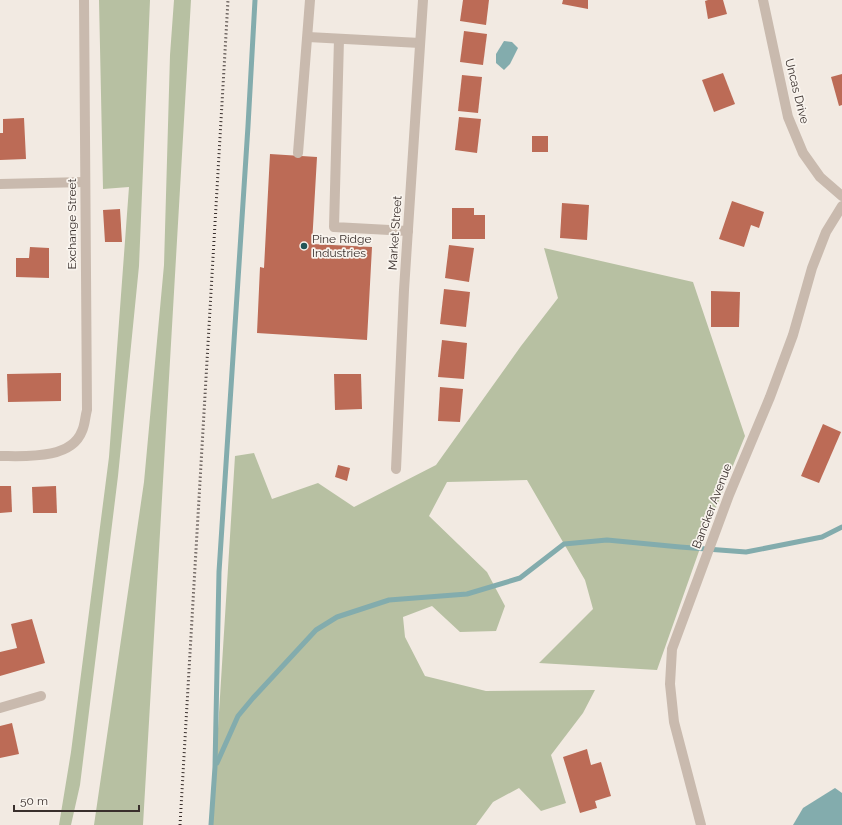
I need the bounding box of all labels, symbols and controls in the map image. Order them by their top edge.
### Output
street label: Uncas Drive [782,57,812,125]
street label: Exchange Street [65,179,79,269]
street label: Market Street [385,195,405,271]
place label: Pine Ridge Industries [312,232,372,260]
marker: Pine Ridge Industries [299,241,309,251]
street label: Bancker Avenue [689,462,735,550]
scale bar [14,787,139,813]
text: 50 m [20,794,48,808]

